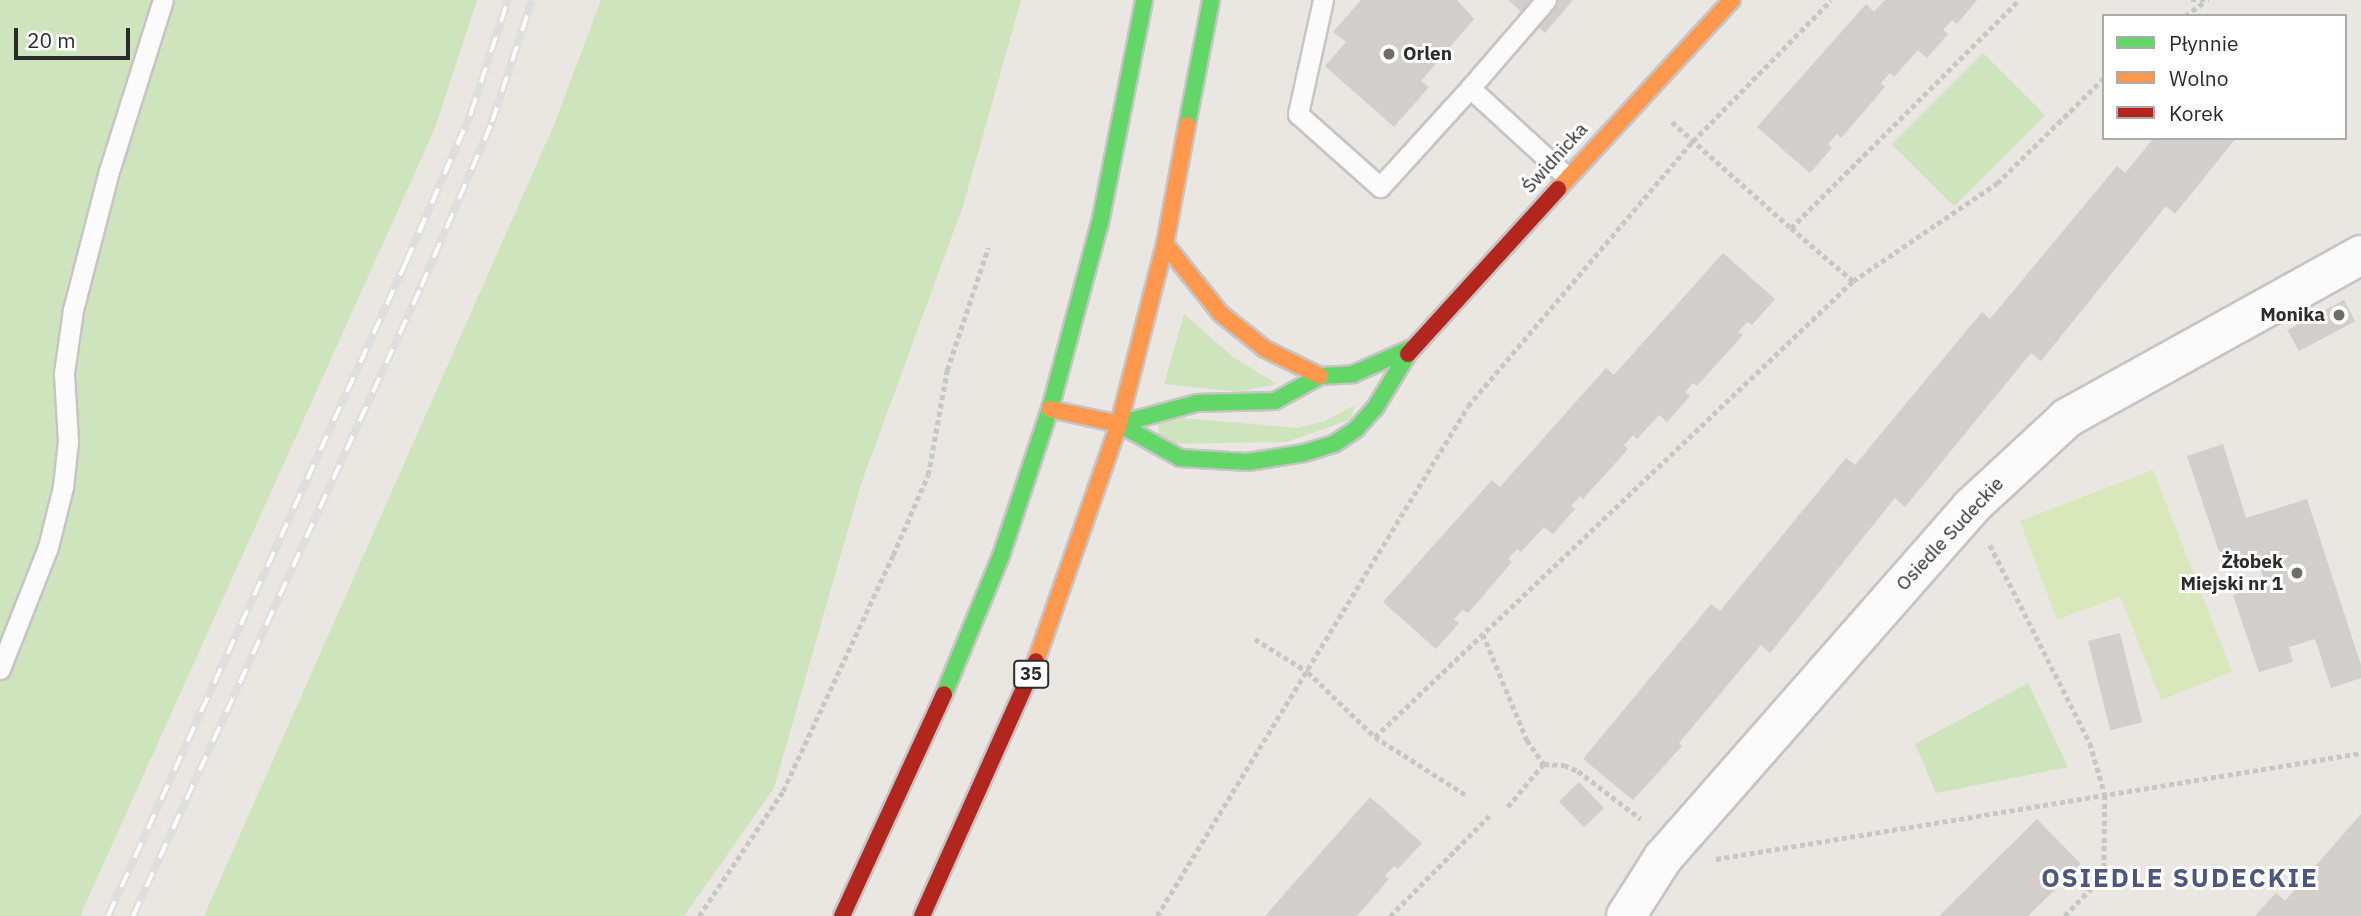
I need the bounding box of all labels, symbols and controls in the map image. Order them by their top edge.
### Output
scale bar [18,14,133,58]
legend [2102,14,2347,140]
text: 20 m [27,26,76,54]
text: Płynnie [2169,29,2238,57]
place label: Orlen [1403,43,1452,65]
marker: Orlen [1381,46,1397,62]
text: Wolno [2169,64,2229,92]
text: Korek [2169,99,2224,127]
street label: Świdnicka [1518,118,1592,198]
place label: Monika [2260,304,2325,326]
marker: Monika [2331,307,2347,323]
street label: Osiedle Sudeckie [1892,472,2008,596]
place label: Żłobek Miejski nr 1 [2181,551,2283,595]
marker: Żłobek Miejski nr 1 [2289,565,2305,581]
road number: 35 [1012,660,1050,688]
district label: OSIEDLE SUDECKIE [2043,862,2317,894]

